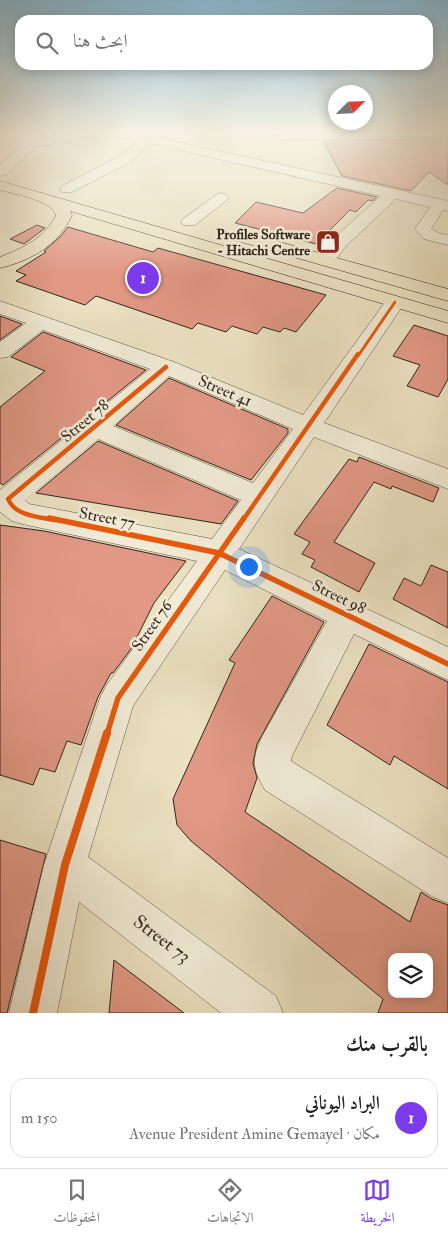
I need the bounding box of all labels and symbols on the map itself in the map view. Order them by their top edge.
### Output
north arrow [328,85,373,130]
place label: Profiles Software - Hitachi Centre [216,226,310,259]
shop icon: Profiles Software - Hitachi Centre [315,229,341,255]
pin: 1 [127,259,159,297]
street label: Street 41 [195,371,255,411]
street label: Street 78 [57,395,114,447]
street label: Street 77 [77,503,137,533]
your location [236,554,262,580]
street label: Street 98 [309,575,370,619]
street label: Street 76 [127,596,177,655]
street label: Street 73 [128,910,196,968]

